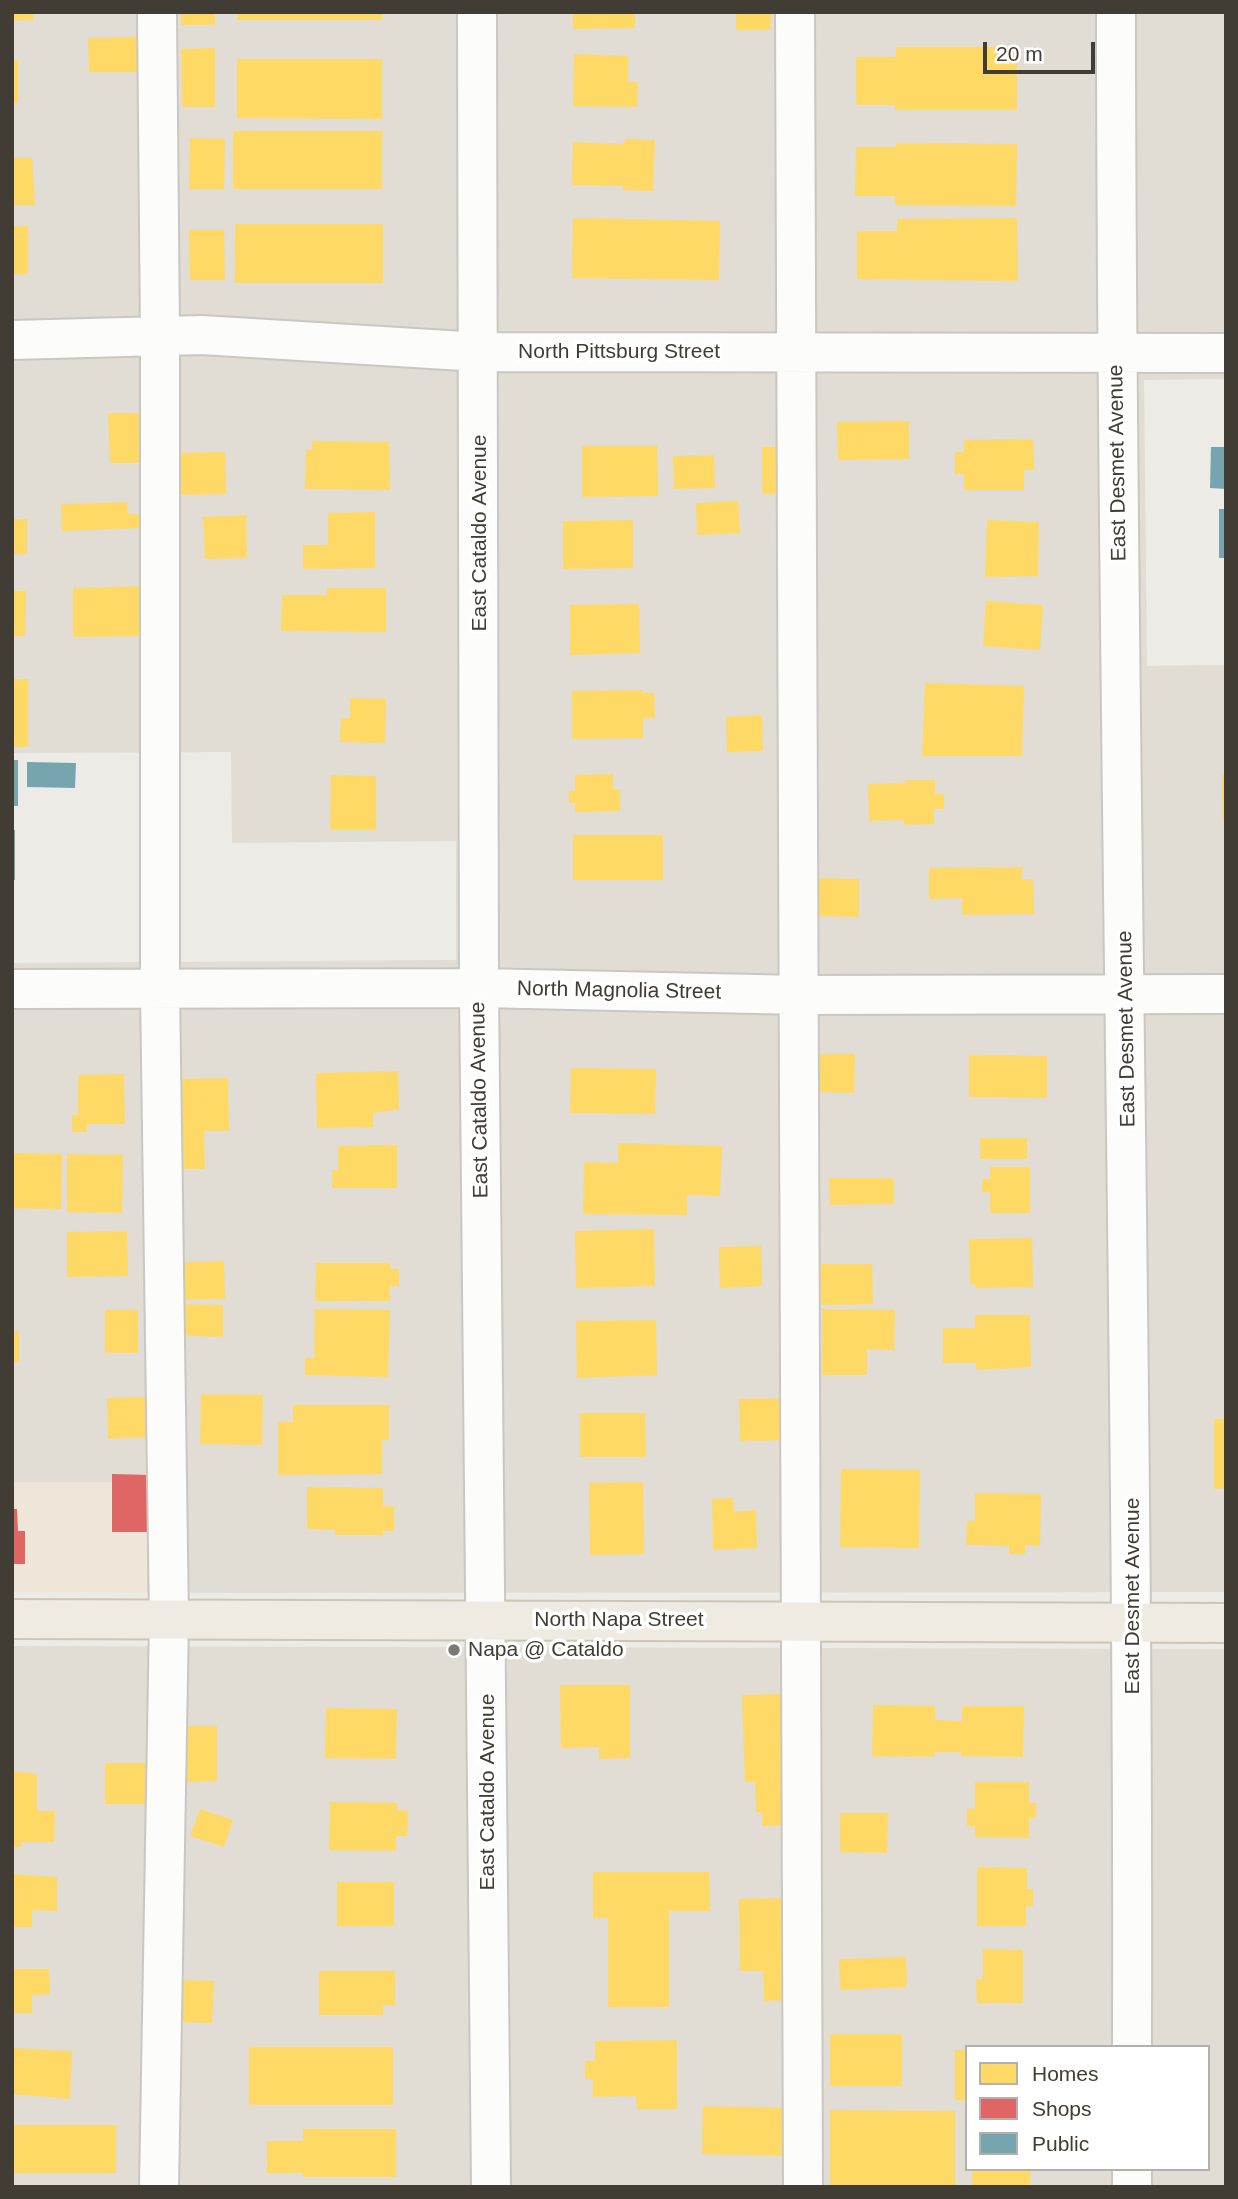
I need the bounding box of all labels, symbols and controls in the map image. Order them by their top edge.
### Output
scale bar [986,28,1098,72]
text: 20 m [996,42,1043,65]
street label: North Pittsburg Street [518,339,720,365]
street label: East Desmet Avenue [1104,364,1132,562]
street label: East Cataldo Avenue [467,435,493,631]
street label: East Desmet Avenue [1113,930,1141,1128]
street label: North Magnolia Street [517,977,721,1005]
street label: East Cataldo Avenue [466,1001,494,1199]
street label: East Desmet Avenue [1120,1498,1146,1694]
street label: North Napa Street [534,1607,704,1633]
place label: Napa @ Cataldo [468,1637,624,1663]
marker: Napa @ Cataldo [446,1642,462,1658]
street label: East Cataldo Avenue [475,1694,501,1890]
legend [965,2045,1210,2171]
text: Homes [1032,2062,1099,2085]
text: Shops [1032,2097,1092,2120]
text: Public [1032,2132,1089,2155]

